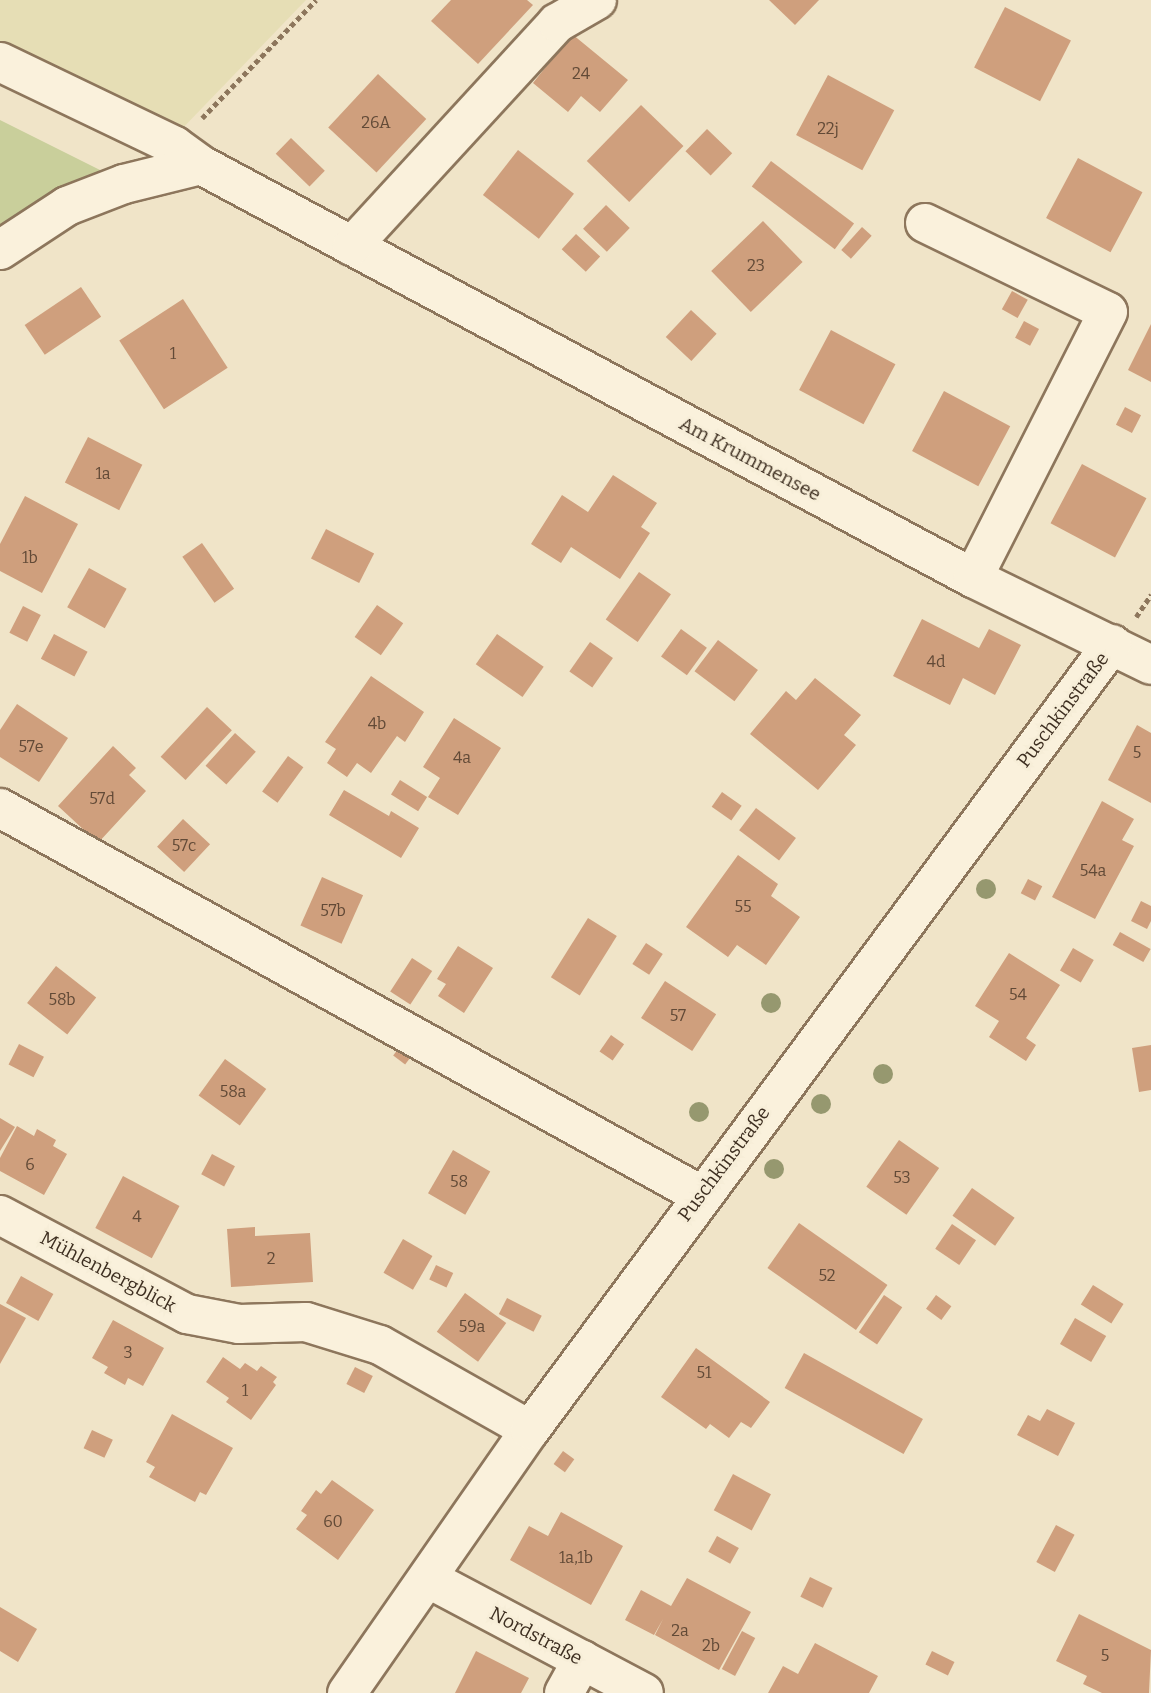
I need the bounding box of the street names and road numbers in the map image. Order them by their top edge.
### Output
street label: Am Krummensee [675,412,825,506]
street label: Puschkinstraße [1012,648,1114,772]
street label: Puschkinstraße [673,1102,775,1226]
street label: Mühlenbergblick [36,1227,180,1317]
street label: Nordstraße [486,1602,586,1670]

